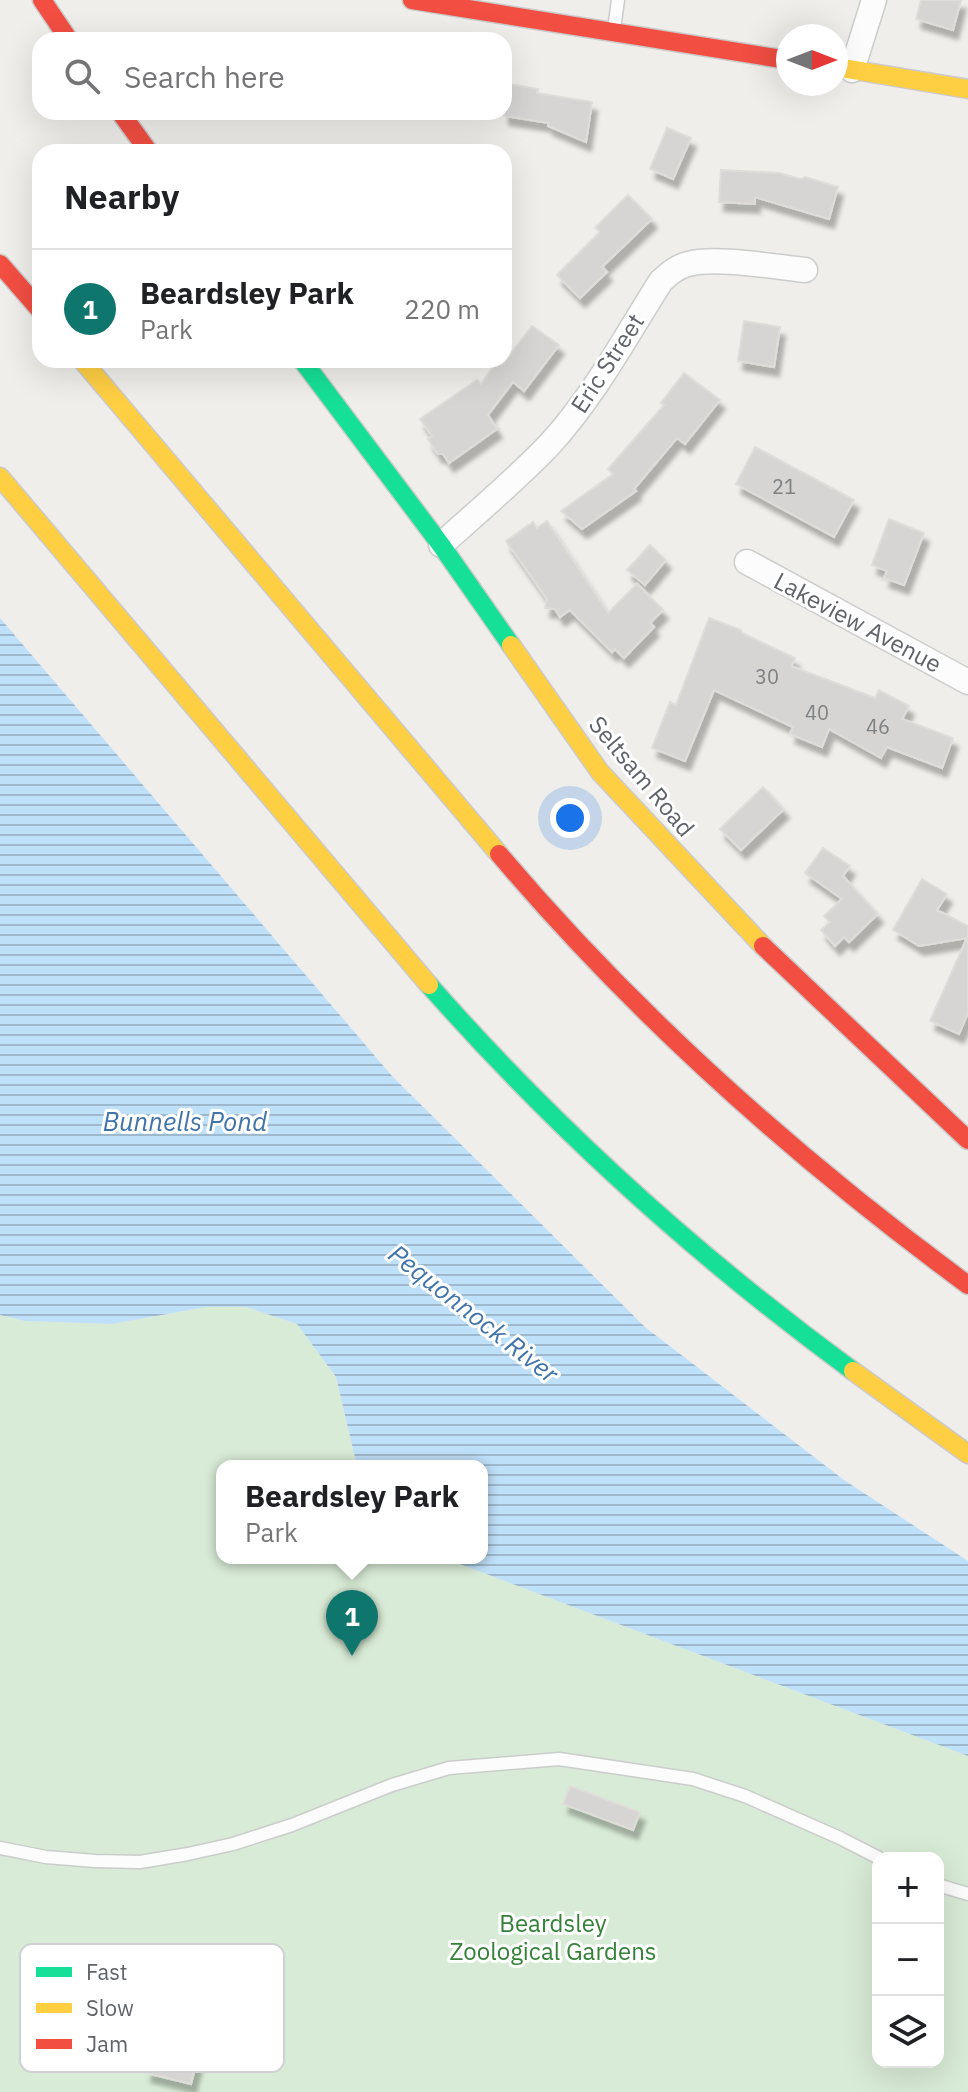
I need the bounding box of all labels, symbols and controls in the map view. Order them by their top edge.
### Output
north arrow [776,24,848,96]
search box [32,32,512,120]
icon: search [60,54,104,98]
text: Search here [124,57,285,96]
text: Nearby [64,174,179,218]
text: Beardsley Park [140,273,354,312]
text: 1 [82,292,98,326]
text: 220 m [404,292,480,326]
street label: Eric Street [563,307,651,419]
text: Park [140,312,193,346]
house number: 21 [772,473,796,500]
street label: Lakeview Avenue [769,564,947,680]
house number: 30 [755,663,779,690]
house number: 40 [805,699,829,726]
street label: Seltsam Road [582,709,702,843]
house number: 46 [866,713,890,740]
your location [550,798,590,838]
water label: Bunnells Pond [103,1104,268,1138]
water label: Pequonnock River [382,1236,567,1391]
popup [216,1460,488,1564]
text: Beardsley Park [245,1476,459,1515]
text: Park [245,1515,298,1549]
pin: 1 [326,1590,378,1656]
map controls [872,1852,944,2068]
button: + [872,1852,944,1924]
park label: Beardsley Zoological Gardens [450,1907,656,1967]
button: − [872,1924,944,1996]
legend [20,1944,284,2072]
text: Fast [86,1957,127,1986]
text: Slow [86,1993,134,2022]
button: layers [872,1996,944,2068]
text: Jam [86,2029,128,2058]

